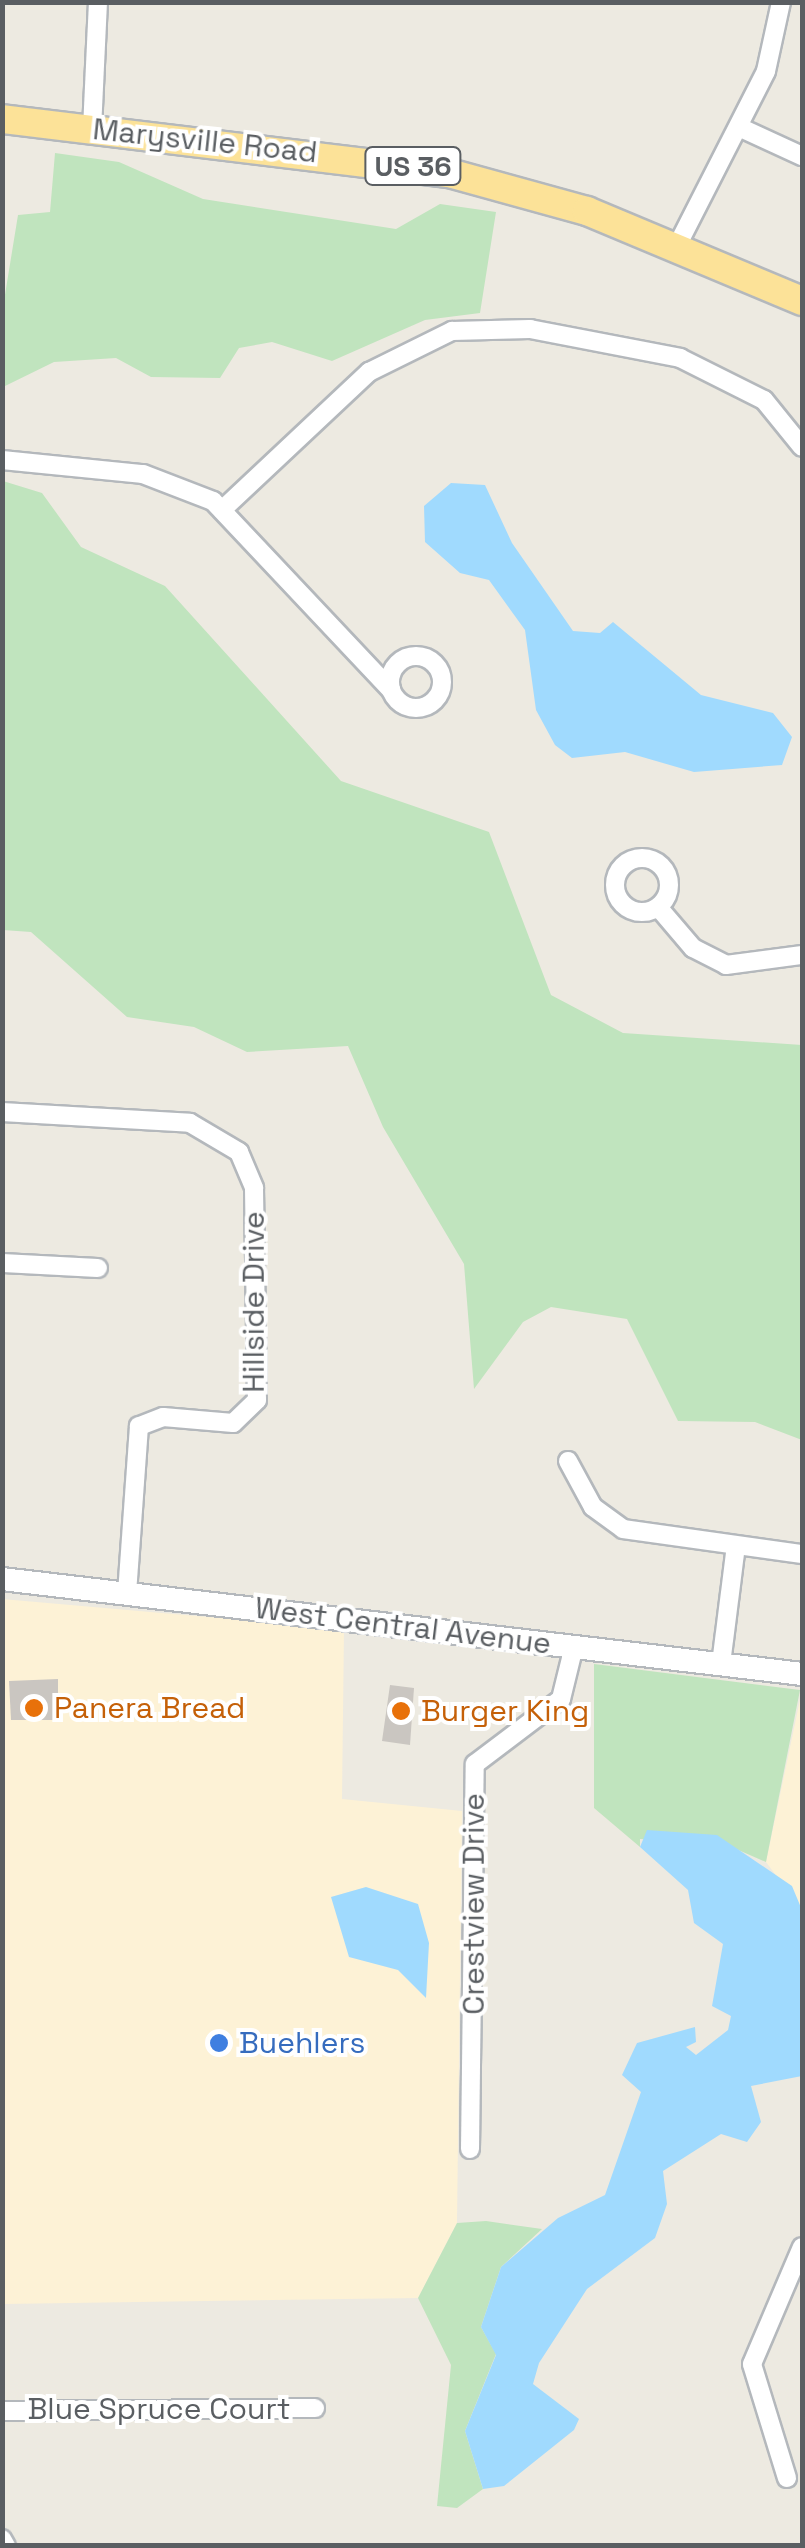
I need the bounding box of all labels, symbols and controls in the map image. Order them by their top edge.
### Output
street label: Marysville Road [91,111,319,171]
road number: US 36 [363,143,463,189]
street label: Hillside Drive [236,1211,272,1393]
street label: West Central Avenue [253,1590,553,1662]
place label: Panera Bread [54,1690,245,1726]
place label: Burger King [421,1693,589,1729]
marker: Panera Bread [23,1697,45,1719]
marker: Burger King [390,1700,412,1722]
street label: Crestview Drive [456,1793,492,2015]
place label: Buehlers [239,2025,365,2061]
marker: Buehlers [208,2032,230,2054]
street label: Blue Spruce Court [27,2391,291,2427]

